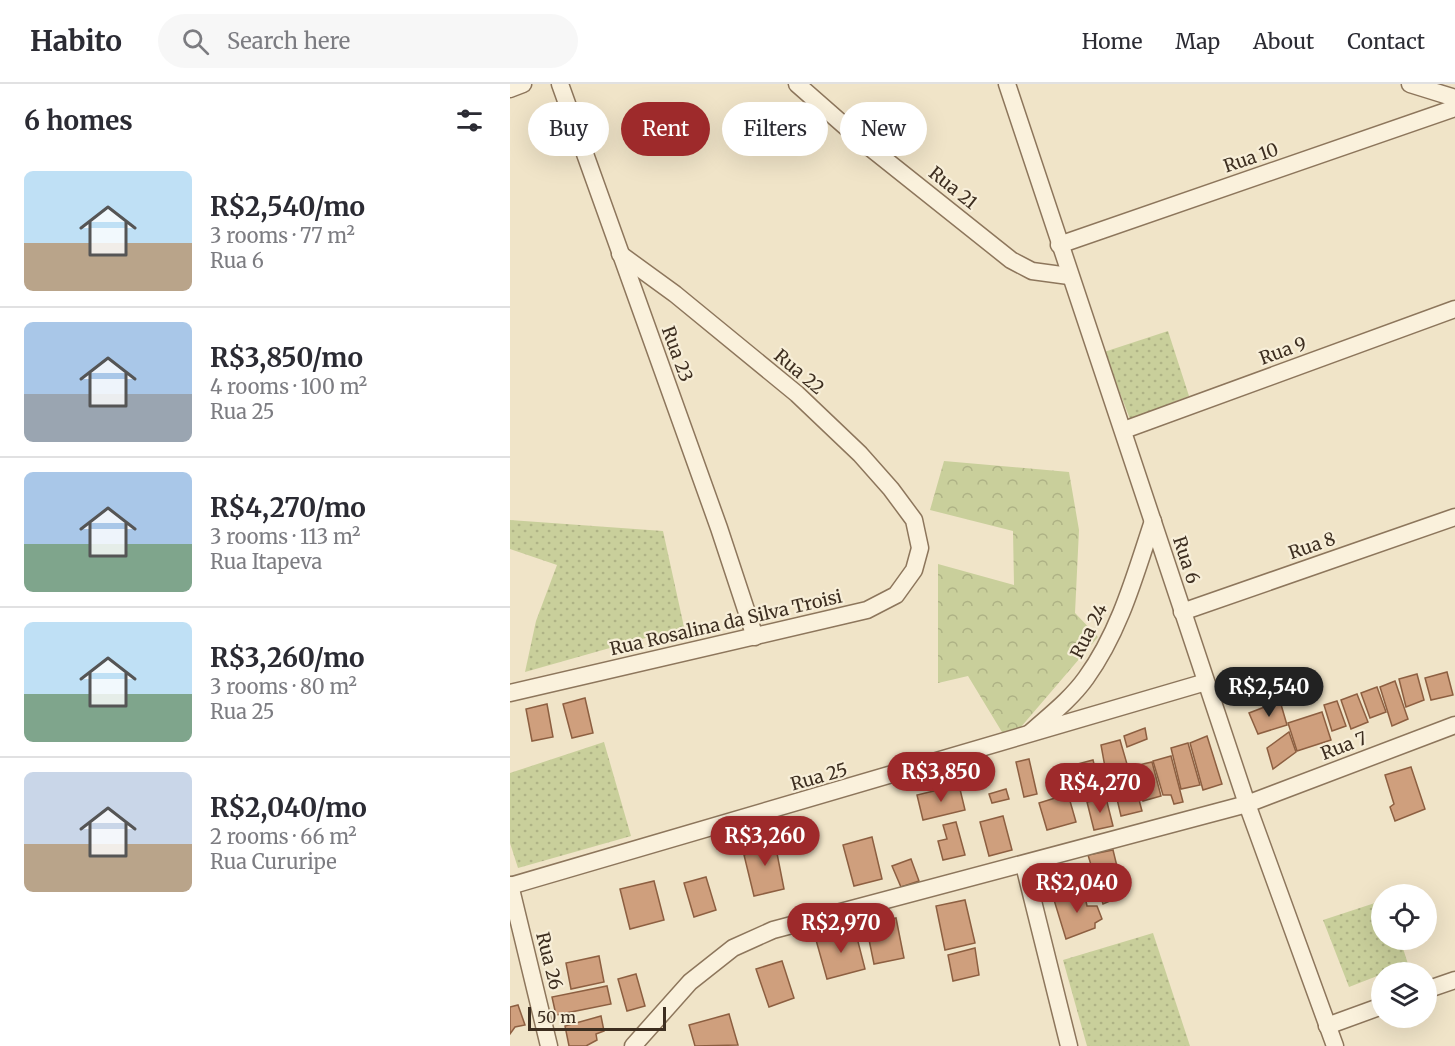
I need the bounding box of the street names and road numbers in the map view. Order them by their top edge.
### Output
street label: Rua 10 [1220,137,1281,178]
street label: Rua 21 [924,161,982,214]
street label: Rua 23 [657,323,698,385]
street label: Rua 9 [1256,331,1309,370]
street label: Rua 22 [770,344,829,399]
street label: Rua 8 [1285,527,1338,564]
street label: Rua 6 [1168,533,1205,587]
street label: Rua Rosalina da Silva Troisi [607,585,845,660]
street label: Rua 24 [1065,599,1112,662]
street label: Rua 7 [1317,726,1370,765]
street label: Rua 25 [788,757,850,796]
street label: Rua 26 [531,930,568,992]

